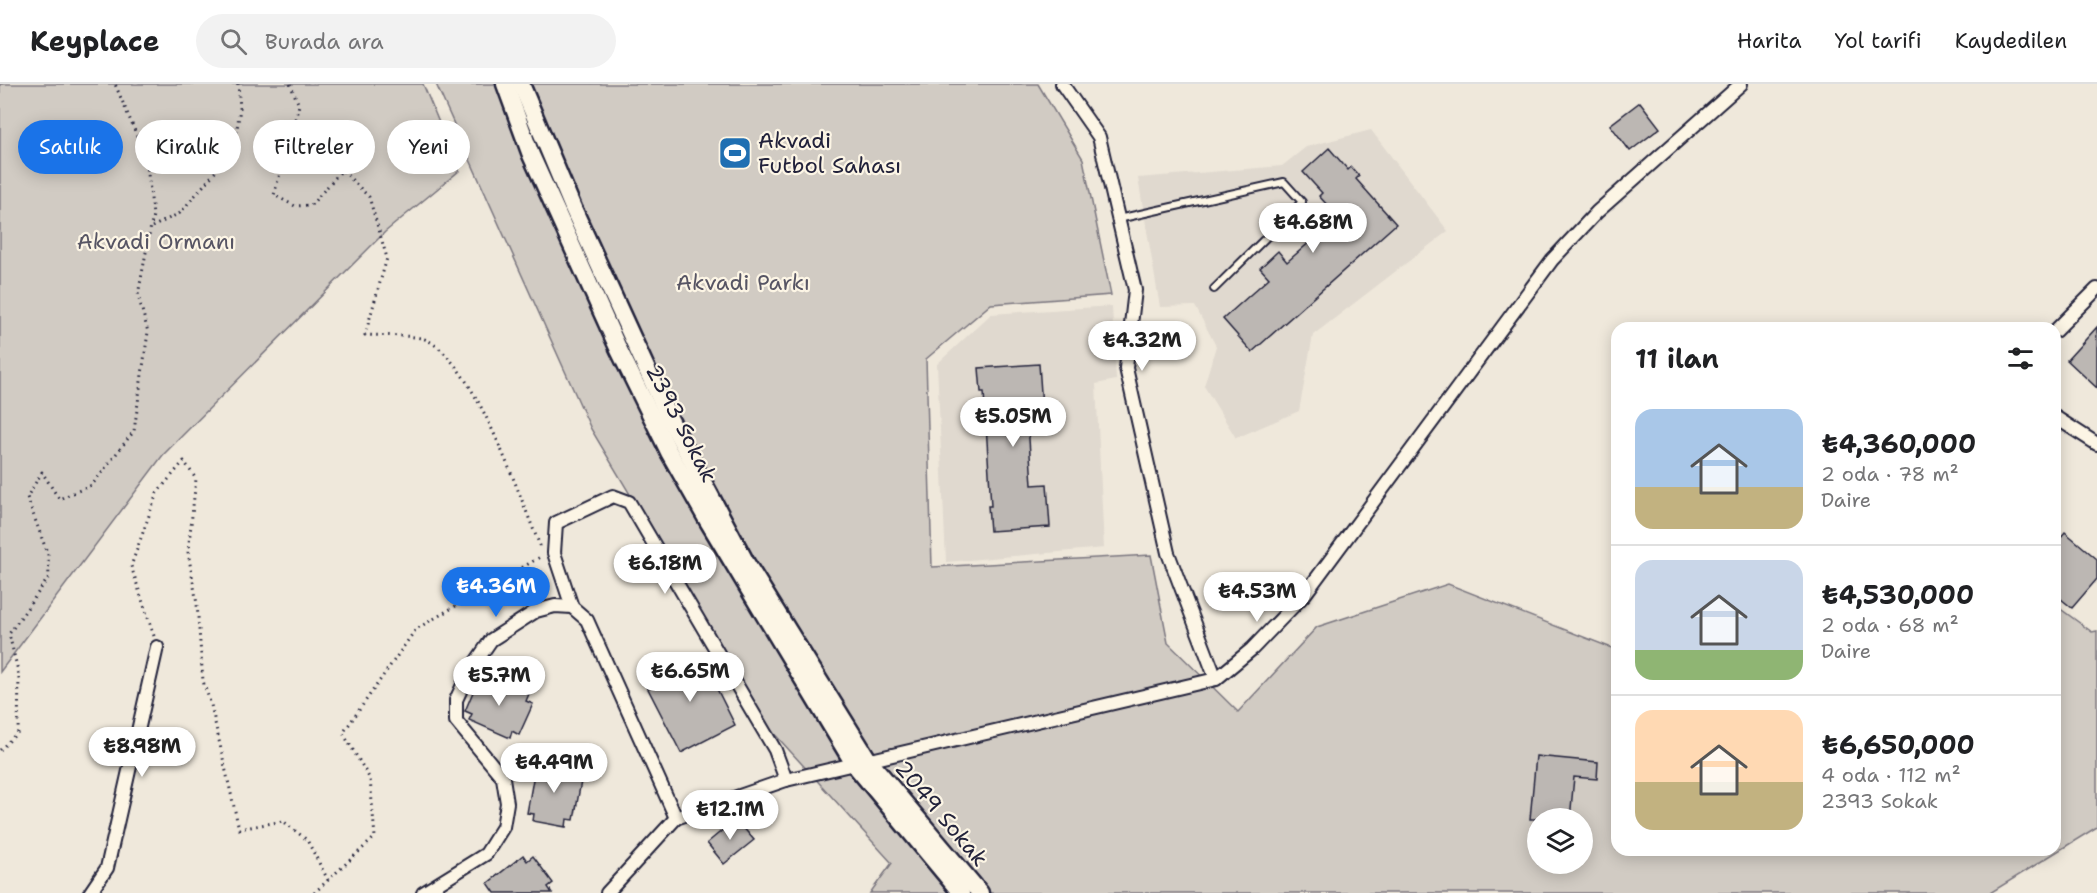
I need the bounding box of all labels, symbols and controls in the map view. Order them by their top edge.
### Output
search box [196,14,616,68]
text: Keyplace [30,22,160,60]
icon: search [217,25,250,58]
text: Burada ara [265,27,384,56]
text: Harita [1737,27,1802,55]
text: Yol tarifi [1835,27,1922,55]
text: Kaydedilen [1955,27,2067,55]
chip: Satılık [18,120,123,174]
chip: Kiralık [135,120,241,174]
chip: Filtreler [253,120,375,174]
chip: Yeni [387,120,470,174]
place label: Akvadi Futbol Sahası [758,126,901,180]
sports icon: Akvadi Futbol Sahası [717,135,753,171]
pin: ₺4.68M [1264,203,1362,254]
text: ₺4.68M [1273,209,1353,235]
park label: Akvadi Ormanı [77,227,235,256]
park label: Akvadi Parkı [676,268,810,297]
pin: ₺4.32M [1093,321,1191,372]
text: ₺4.32M [1102,327,1182,353]
text: 11 ilan [1635,341,1719,376]
icon: filters [2004,342,2037,375]
street label: 2393 Sokak [639,359,724,487]
pin: ₺5.05M [964,397,1062,448]
text: ₺5.05M [974,403,1052,429]
text: ₺4,360,000 [1821,426,1976,461]
icon: home [1683,433,1755,505]
text: 2 oda · 78 m² [1821,461,1959,487]
text: Daire [1821,487,1871,513]
pin: ₺6.18M [616,544,714,595]
text: ₺6.18M [628,550,702,576]
pin: ₺4.36M [447,567,545,618]
pin: ₺4.53M [1208,572,1306,623]
text: ₺4.36M [456,573,536,599]
text: ₺4,530,000 [1821,577,1974,612]
text: ₺4.53M [1217,578,1297,604]
icon: home [1683,584,1755,656]
text: 2 oda · 68 m² [1821,612,1959,638]
text: Daire [1821,638,1871,664]
pin: ₺6.65M [641,652,739,703]
pin: ₺5.7M [457,656,541,707]
text: ₺6.65M [650,658,730,684]
text: ₺5.7M [467,662,531,688]
pin: ₺8.98M [93,727,191,778]
text: ₺6,650,000 [1821,727,1975,762]
text: ₺8.98M [103,733,181,759]
icon: home [1683,734,1755,806]
pin: ₺4.49M [505,743,603,794]
text: ₺4.49M [514,749,594,775]
street label: 2049 Sokak [889,754,995,872]
text: 4 oda · 112 m² [1821,762,1961,788]
text: 2393 Sokak [1821,788,1938,814]
pin: ₺12.1M [681,790,779,841]
text: ₺12.1M [695,796,765,822]
map controls [1527,808,1593,874]
button: layers [1527,808,1593,874]

